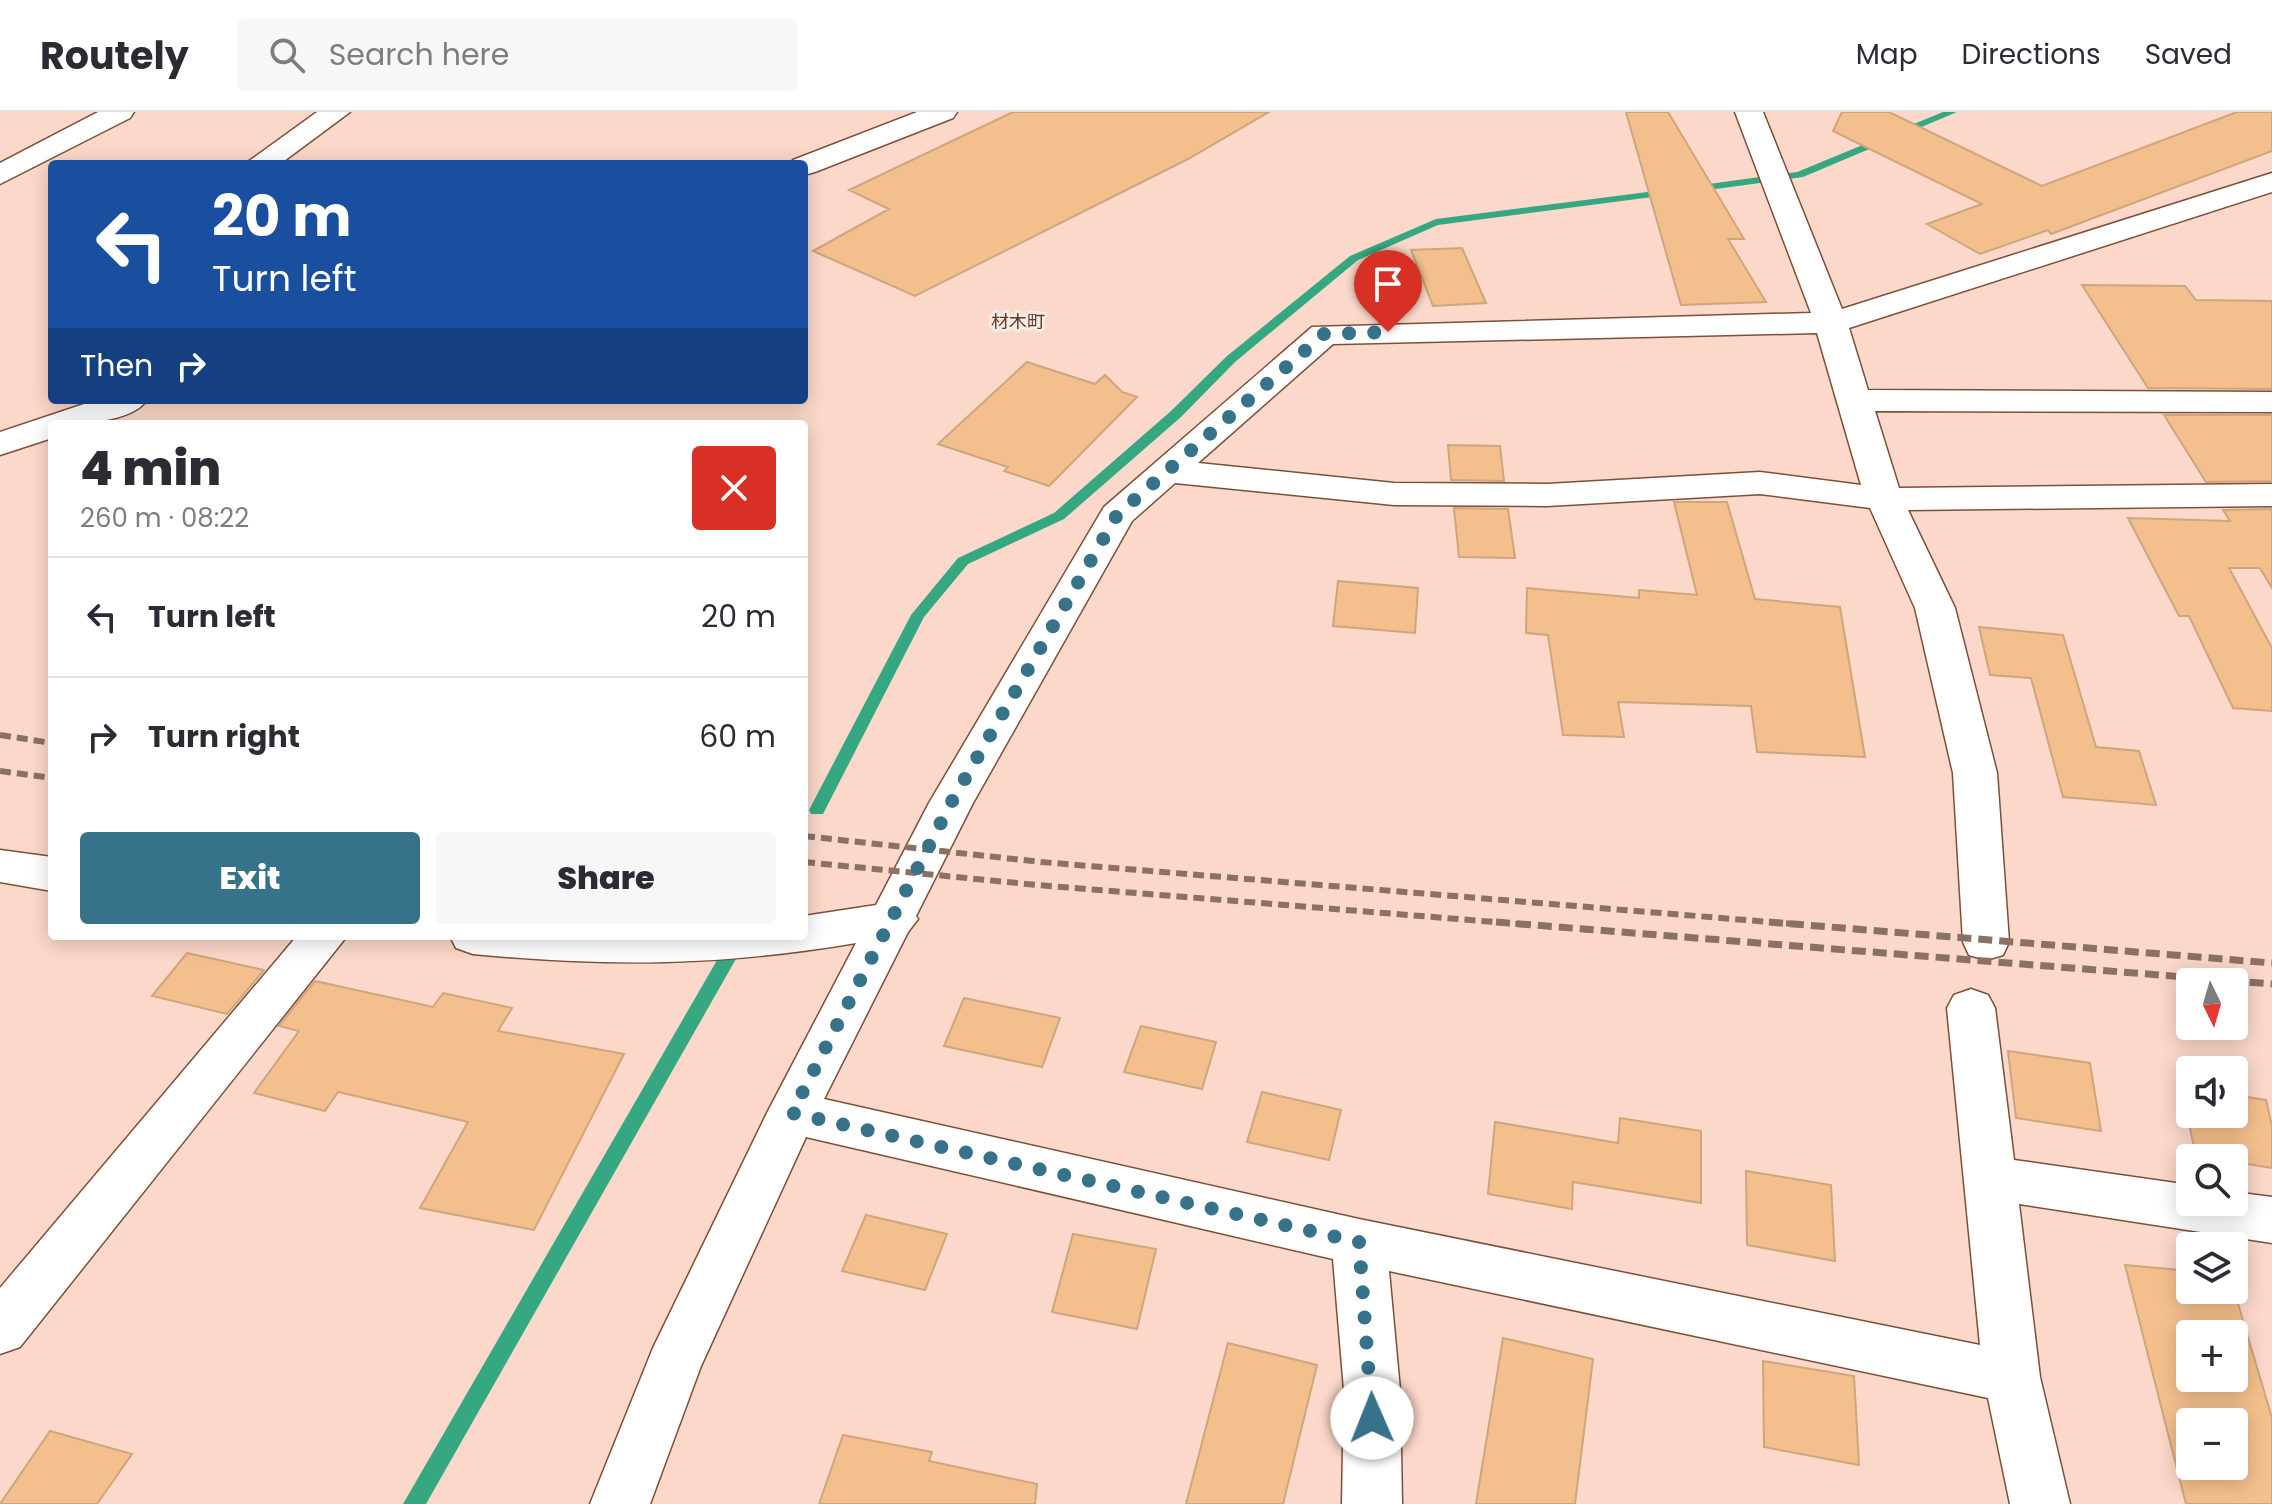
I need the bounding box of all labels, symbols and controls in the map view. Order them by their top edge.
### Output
search box [237,19,797,91]
text: Routely [40,29,189,82]
icon: search [265,33,309,77]
text: Search here [329,33,509,76]
text: Map [1856,35,1918,74]
text: Directions [1962,35,2101,74]
text: Saved [2145,35,2232,74]
text: 20 m [212,177,352,256]
icon: left [80,192,184,296]
pin [1354,250,1422,332]
text: Turn left [212,253,357,304]
icon: arrive [1366,262,1410,306]
district label: 材木町 [991,309,1045,334]
text: Then [80,344,153,387]
icon: right [169,344,213,388]
text: 4 min [80,435,221,502]
button: close [692,446,776,530]
text: 260 m · 08:22 [80,500,249,536]
icon: left [80,595,124,639]
text: Turn left [148,595,276,638]
text: 20 m [701,595,776,638]
icon: right [80,715,124,759]
text: Turn right [148,715,300,758]
text: 60 m [699,715,776,758]
button: Exit [80,832,420,924]
button: Share [436,832,776,924]
north arrow [2176,968,2248,1040]
map controls [2176,968,2248,1480]
button: sound [2176,1056,2248,1128]
button: search [2176,1144,2248,1216]
button: layers [2176,1232,2248,1304]
button: + [2176,1320,2248,1392]
position arrow [1330,1376,1414,1460]
button: − [2176,1408,2248,1480]

